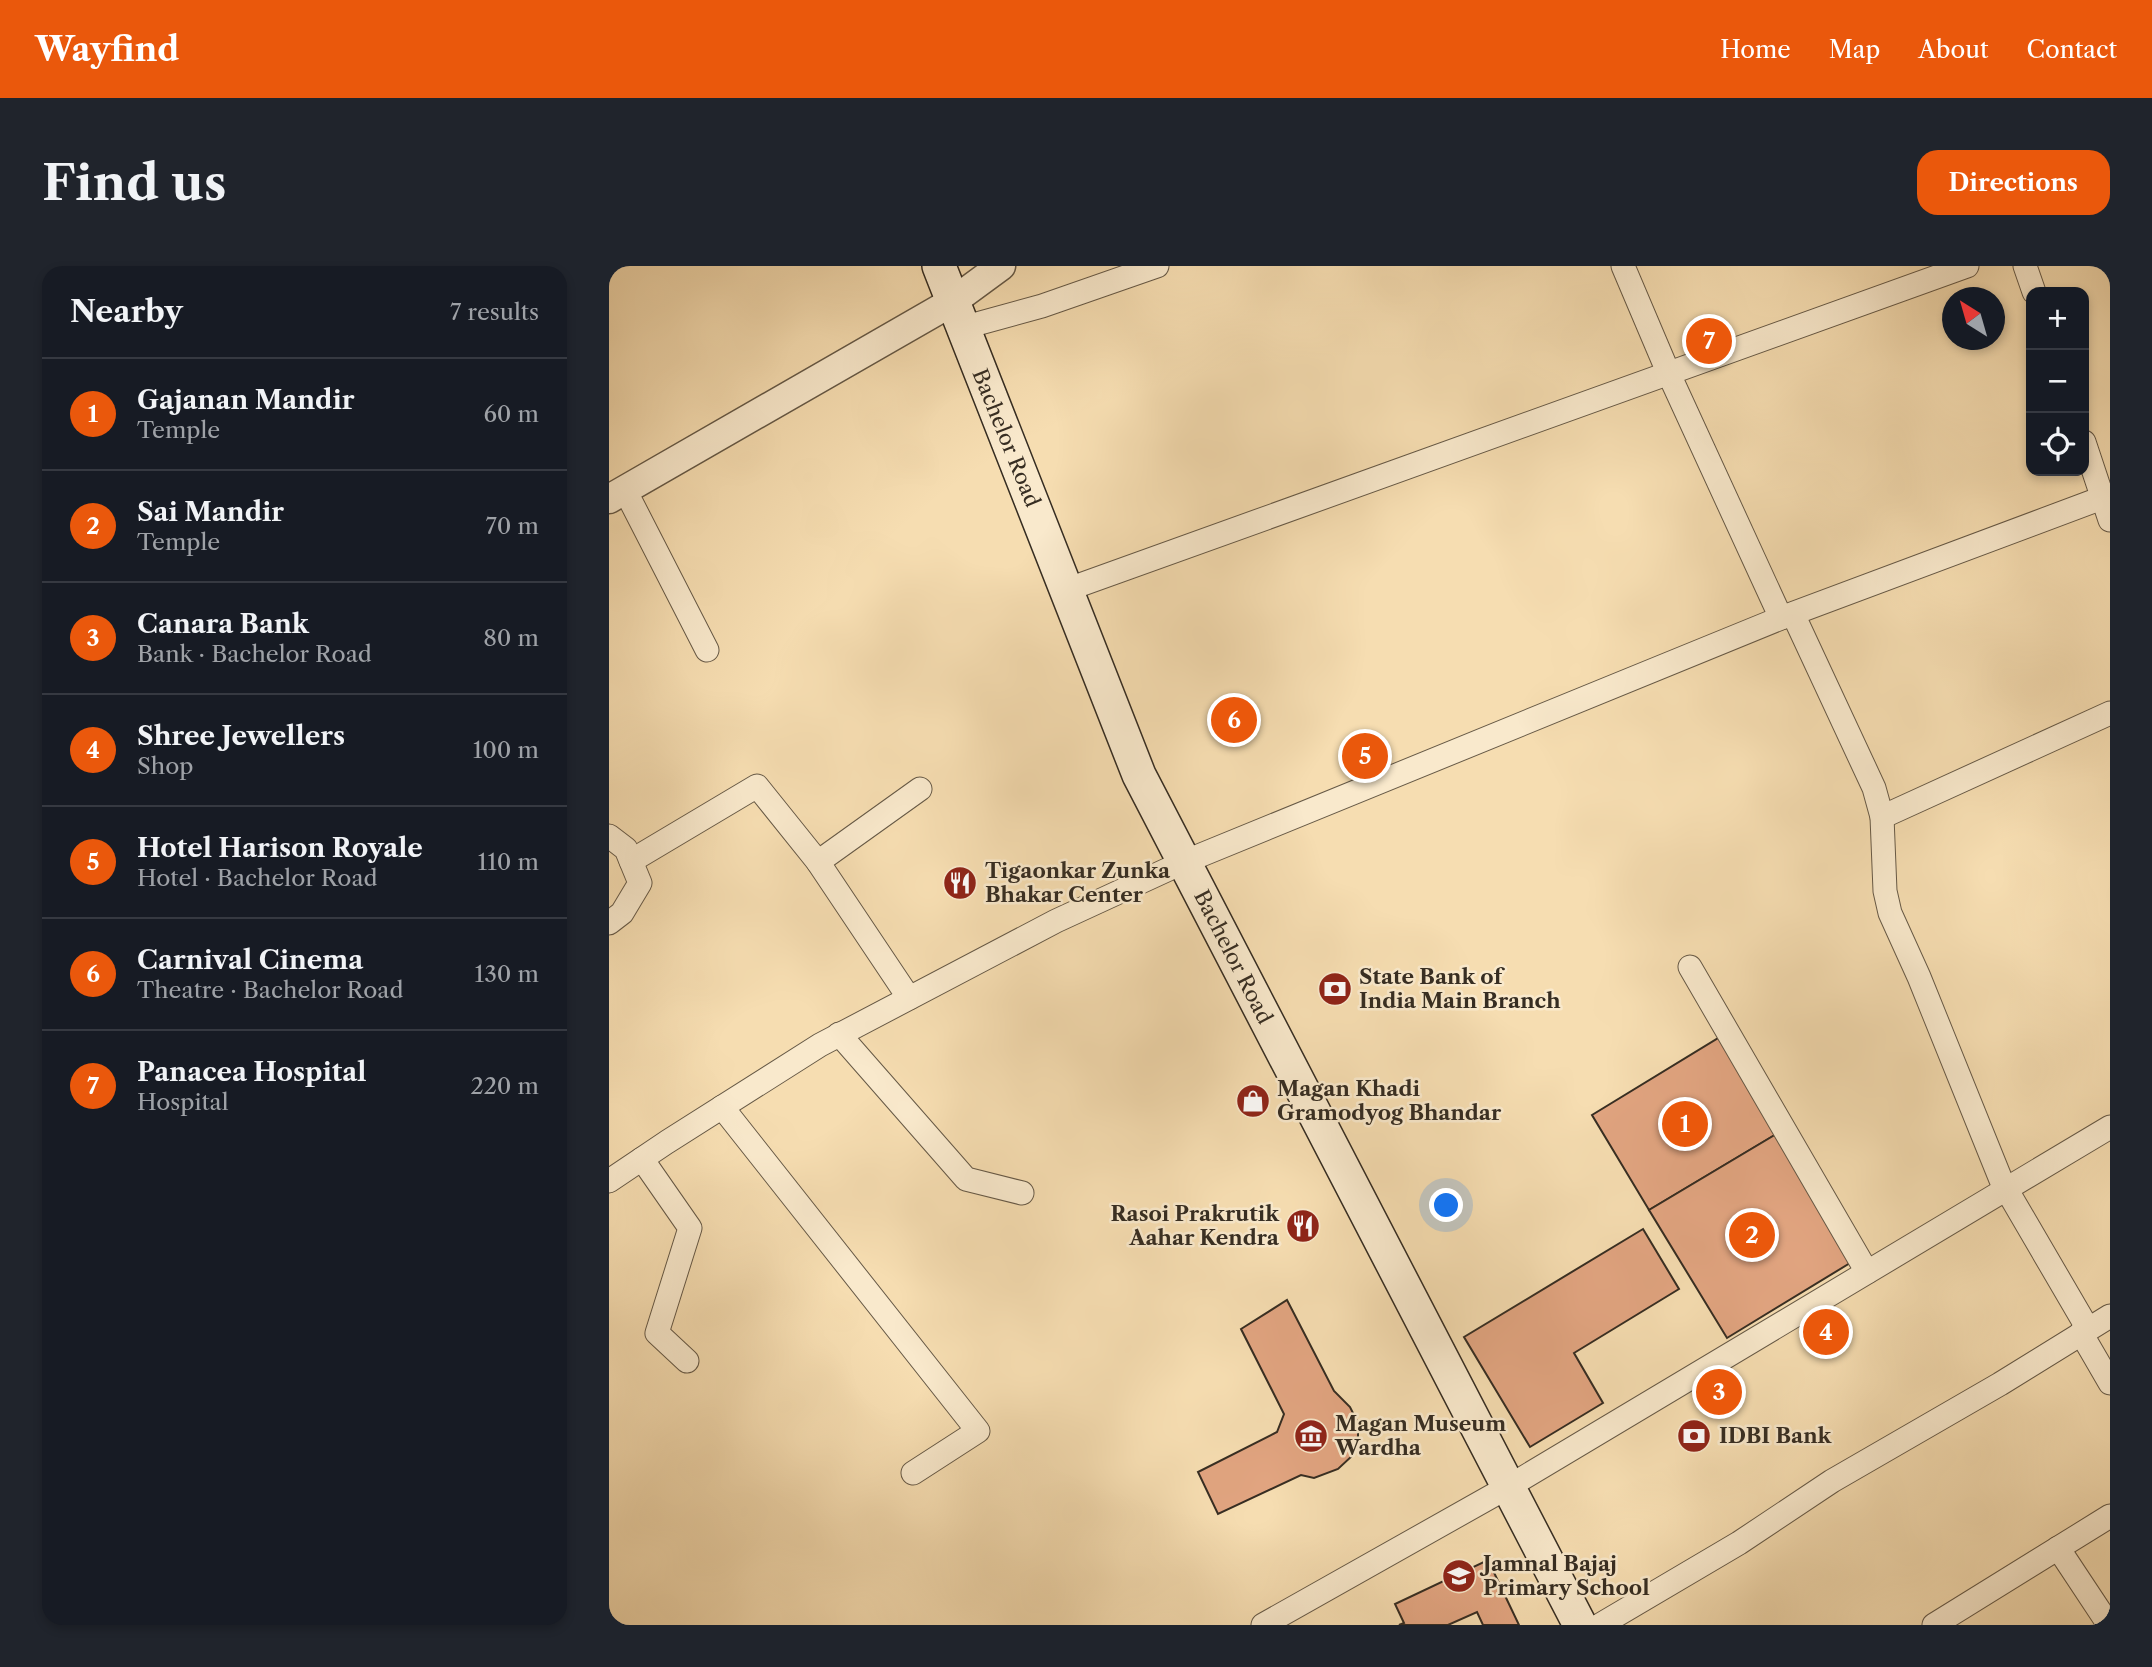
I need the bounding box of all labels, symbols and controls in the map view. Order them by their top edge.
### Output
text: Wayfind [35,29,179,70]
text: Home [1720,35,1791,64]
text: Map [1829,35,1880,64]
text: About [1918,35,1989,64]
text: Contact [2027,35,2117,64]
button: Directions [1917,150,2110,215]
text: Find us [42,152,226,213]
north arrow [1942,287,2005,350]
map controls [2026,287,2089,476]
button: + [2026,287,2089,350]
text: Nearby [70,293,183,330]
text: 7 results [450,298,539,326]
pin: 7 [1686,315,1732,367]
button: − [2026,350,2089,413]
street label: Bachelor Road [967,365,1046,511]
text: Gajanan Mandir [137,384,354,416]
text: 1 [88,400,98,428]
text: 60 m [483,400,539,428]
button: locate [2026,413,2089,476]
text: Temple [137,416,220,444]
text: Sai Mandir [137,496,284,528]
text: 2 [86,512,100,540]
text: 70 m [486,512,539,540]
text: Temple [137,528,220,556]
text: Canara Bank [137,608,309,640]
text: 3 [87,624,100,652]
text: 80 m [483,624,539,652]
text: Bank · Bachelor Road [137,640,372,668]
pin: 6 [1211,694,1257,746]
text: Shree Jewellers [137,720,345,752]
pin: 5 [1342,730,1388,782]
text: 4 [86,736,100,764]
text: 100 m [473,736,539,764]
text: Shop [137,752,193,780]
text: Hotel Harison Royale [137,832,423,864]
text: 5 [87,848,99,876]
text: 110 m [478,848,539,876]
place label: Tigaonkar Zunka Bhakar Center [985,858,1171,907]
text: Hotel · Bachelor Road [137,864,378,892]
restaurant icon: Tigaonkar Zunka Bhakar Center [941,864,979,902]
street label: Bachelor Road [1189,886,1278,1028]
text: Carnival Cinema [137,944,363,976]
text: 6 [86,960,100,988]
text: 130 m [475,960,539,988]
place label: State Bank of India Main Branch [1359,964,1561,1013]
bank icon: State Bank of India Main Branch [1316,970,1354,1008]
text: Theatre · Bachelor Road [137,976,403,1004]
text: Panacea Hospital [137,1056,366,1088]
text: 7 [87,1072,99,1100]
text: 220 m [470,1072,539,1100]
place label: Magan Khadi Gramodyog Bhandar [1277,1076,1502,1125]
shop icon: Magan Khadi Gramodyog Bhandar [1234,1082,1272,1120]
text: Hospital [137,1088,229,1116]
pin: 1 [1662,1098,1708,1150]
your location [1429,1188,1463,1222]
place label: Rasoi Prakrutik Aahar Kendra [1110,1201,1280,1250]
restaurant icon: Rasoi Prakrutik Aahar Kendra [1284,1207,1322,1245]
pin: 2 [1729,1209,1775,1261]
pin: 4 [1803,1306,1849,1358]
pin: 3 [1696,1366,1742,1418]
place label: Magan Museum Wardha [1334,1411,1506,1460]
museum icon: Magan Museum Wardha [1292,1417,1330,1455]
bank icon: IDBI Bank [1675,1417,1713,1455]
place label: IDBI Bank [1719,1423,1833,1448]
place label: Jamnal Bajaj Primary School [1479,1551,1650,1600]
school or university icon: Jamnal Bajaj Primary School [1440,1557,1478,1595]

